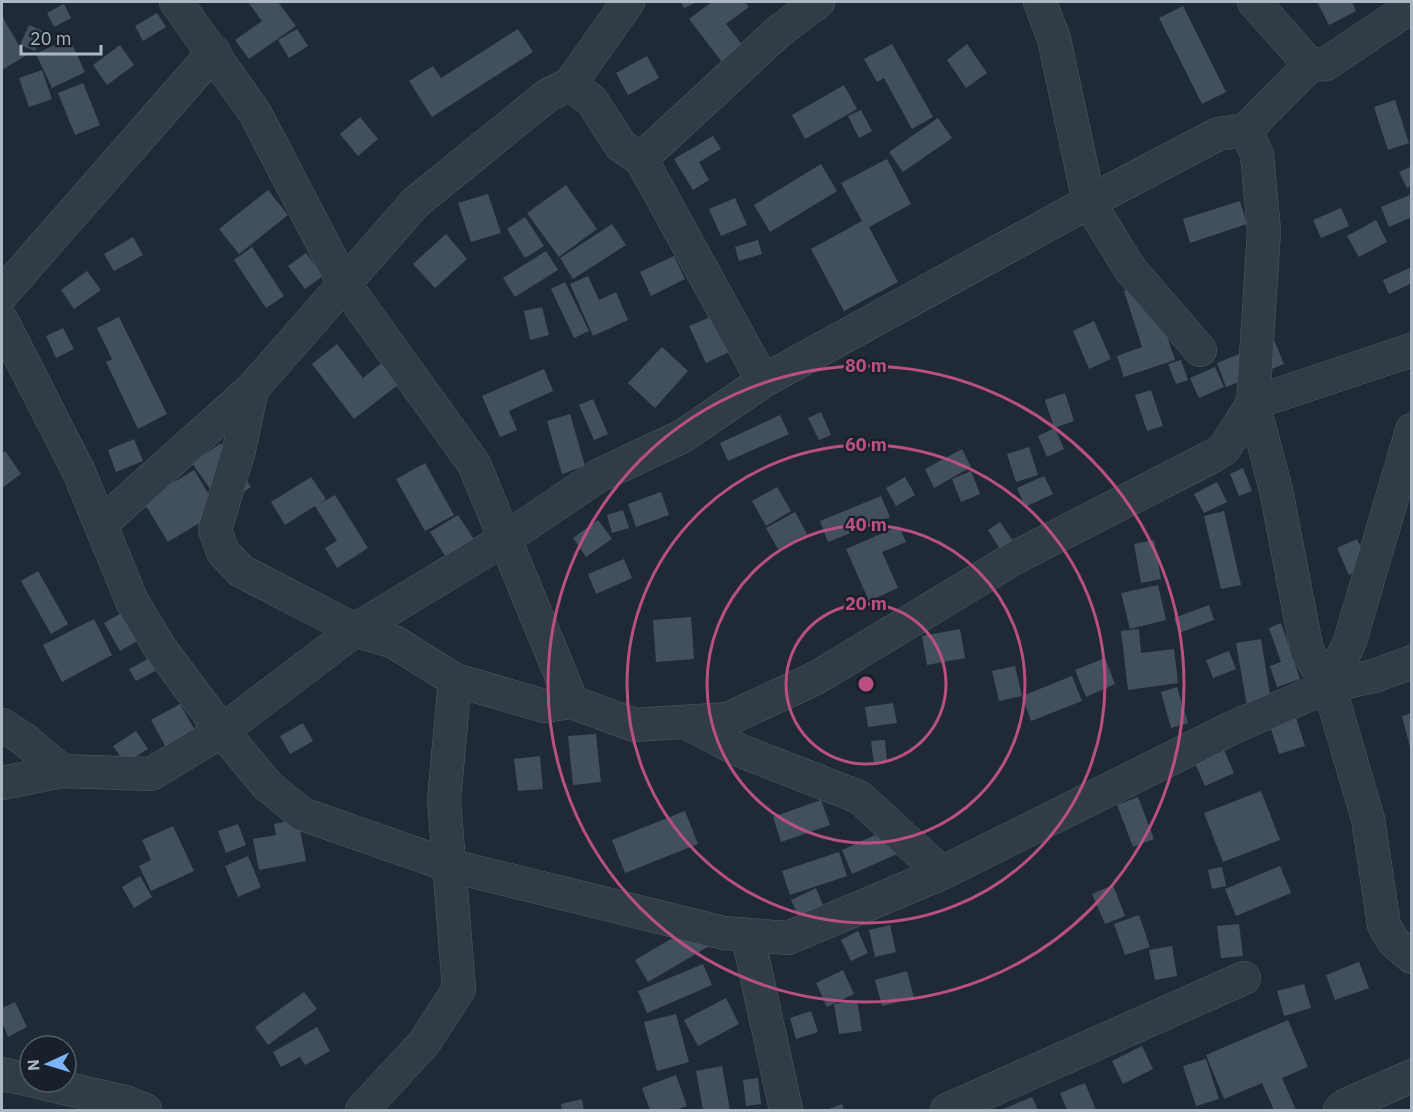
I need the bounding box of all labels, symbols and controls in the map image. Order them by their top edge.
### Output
scale bar [21,18,100,56]
text: 20 m [30,27,72,50]
text: 80 m [845,354,887,377]
text: 60 m [845,433,887,456]
text: 40 m [845,513,887,536]
text: 20 m [845,592,887,615]
centre of rings [856,674,876,694]
north arrow [18,1034,78,1094]
text: N [23,1059,43,1072]

